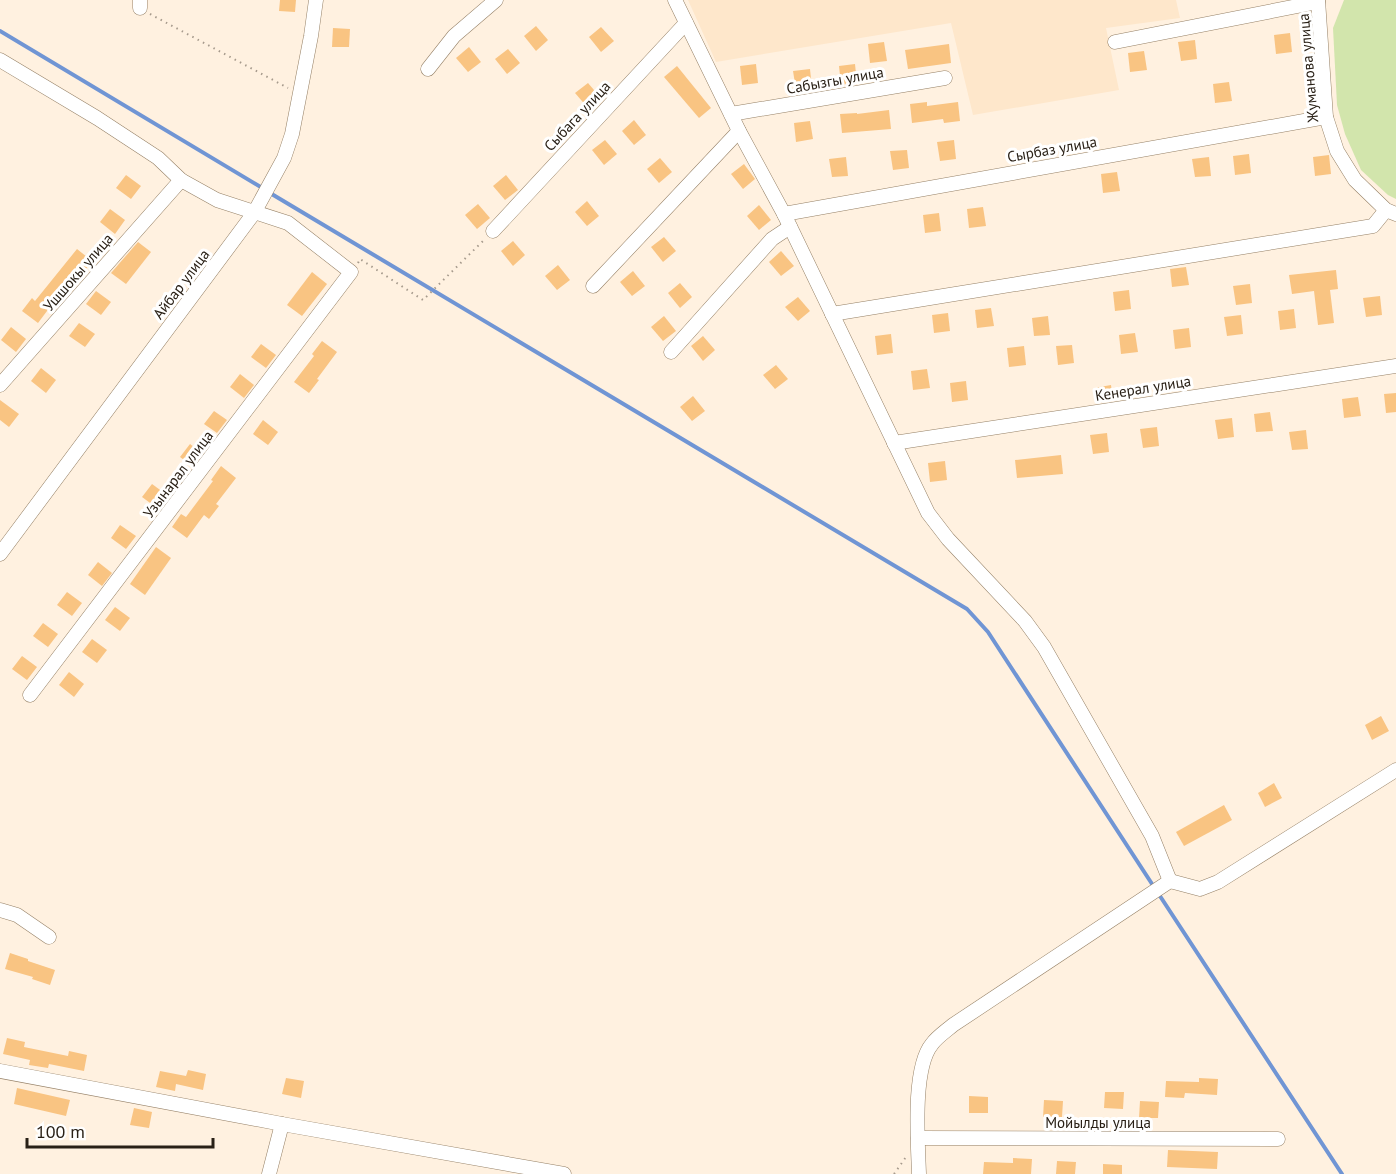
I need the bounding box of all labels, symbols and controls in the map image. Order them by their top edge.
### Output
street label: Жуманова улица [1294,13,1322,124]
street label: Сабызгы улица [785,62,885,98]
street label: Сыбага улица [540,77,614,155]
street label: Сырбаз улица [1006,132,1098,166]
street label: Ушшокы улица [39,229,117,315]
street label: Айбар улица [149,245,213,323]
street label: Кенерал улица [1094,371,1192,405]
street label: Узынарал улица [139,426,217,522]
scale bar [27,1111,213,1149]
street label: Мойылды улица [1045,1113,1151,1132]
text: 100 m [36,1120,85,1143]

